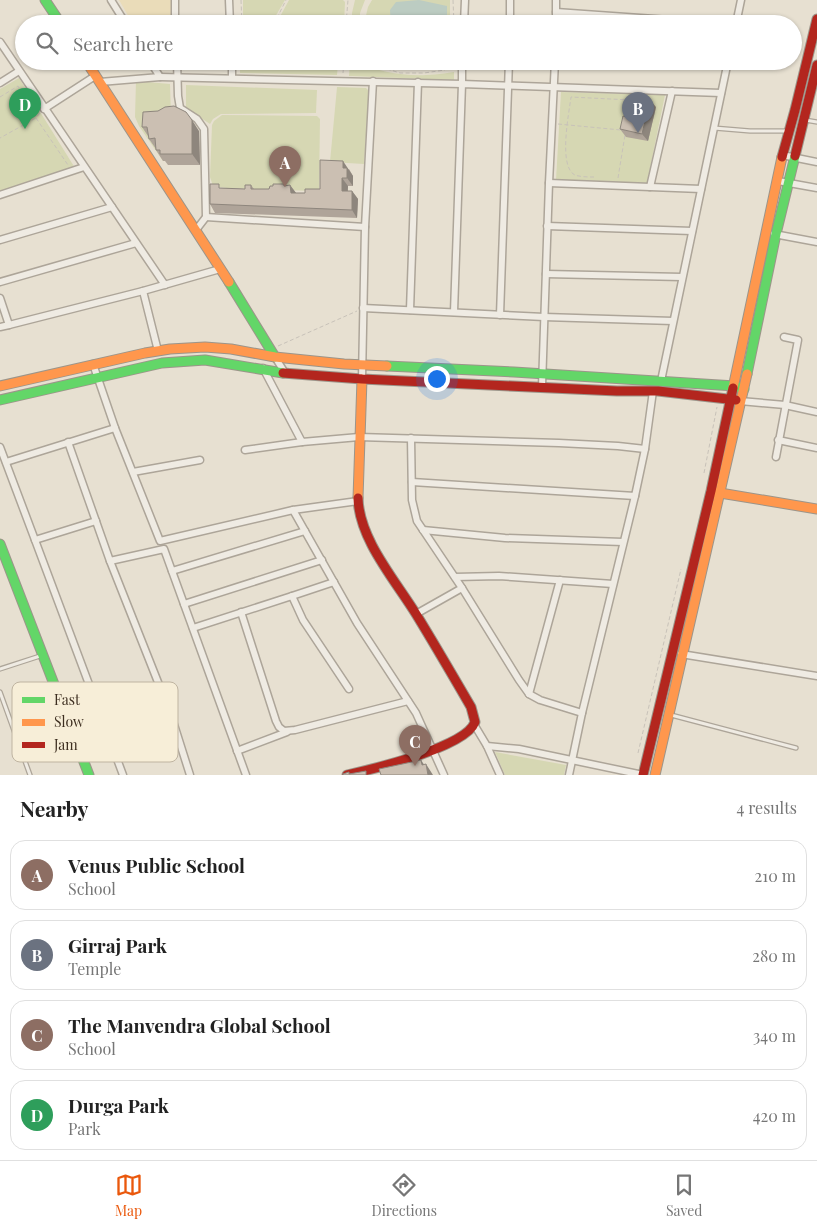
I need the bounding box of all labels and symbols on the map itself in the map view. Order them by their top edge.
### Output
pin: D [9,88,41,129]
pin: B [622,92,654,133]
pin: A [269,146,301,187]
your location [424,366,450,392]
legend [12,682,178,762]
text: Fast [54,690,81,709]
text: Slow [54,712,84,731]
pin: C [399,725,431,766]
text: Jam [53,735,78,754]

